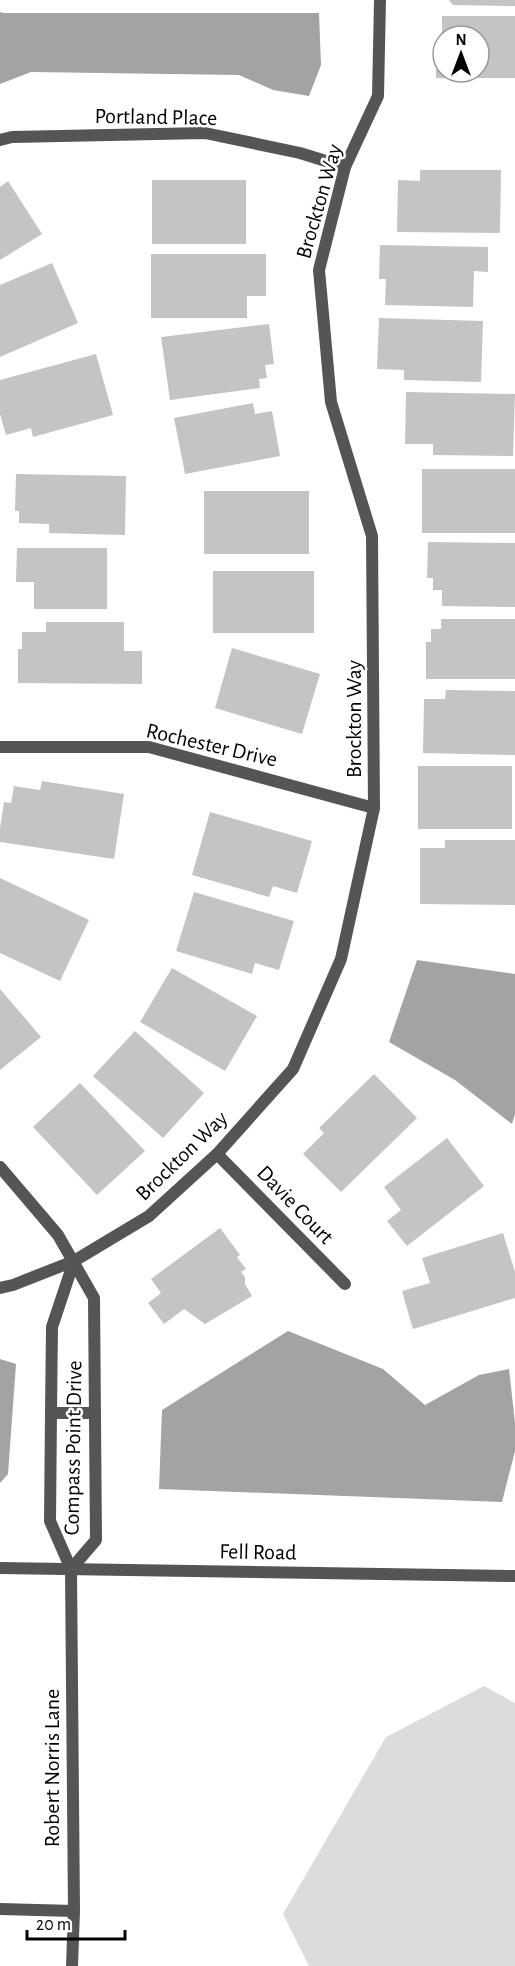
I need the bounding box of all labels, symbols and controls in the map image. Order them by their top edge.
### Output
north arrow [431,24,491,84]
text: N [455,32,467,48]
street label: Portland Place [94,105,217,129]
street label: Brockton Way [292,141,346,261]
street label: Brockton Way [343,659,365,778]
street label: Rochester Drive [144,719,279,771]
street label: Brockton Way [132,1106,232,1205]
street label: Davie Court [253,1161,338,1248]
street label: Compass Point Drive [60,1360,86,1536]
street label: Fell Road [219,1540,297,1564]
street label: Robert Norris Lane [41,1689,63,1847]
scale bar [27,1903,124,1941]
text: 20 m [36,1916,71,1934]

